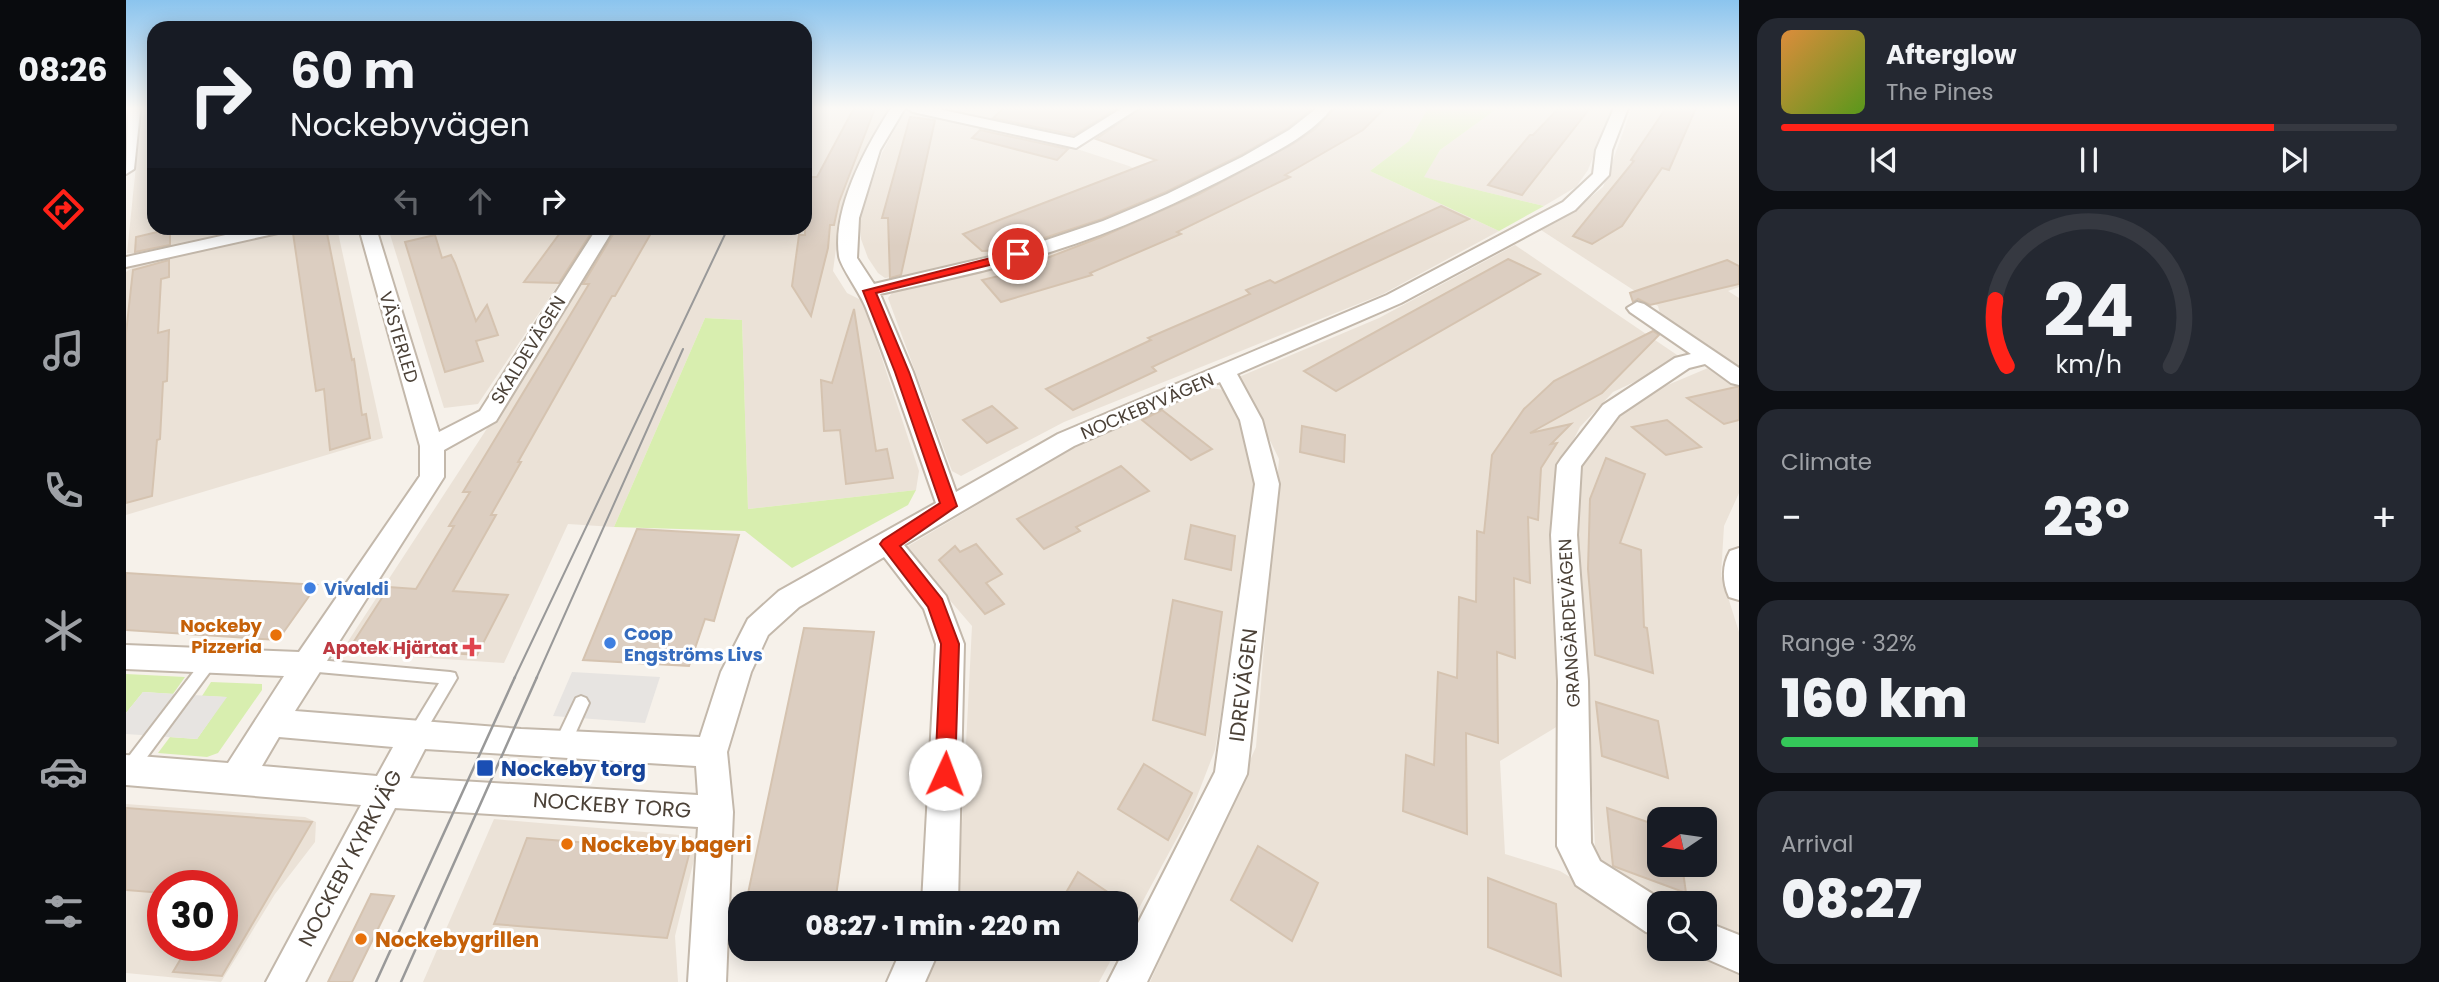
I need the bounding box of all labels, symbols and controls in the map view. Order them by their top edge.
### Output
text: 60 m [290,37,415,105]
text: Afterglow [1886,37,2017,73]
text: 08:26 [18,47,108,92]
icon: right [175,49,266,140]
text: The Pines [1886,76,1994,108]
text: Nockebyvägen [290,102,530,147]
icon: previous [1865,141,1903,179]
icon: pause [2070,141,2108,179]
icon: next [2275,141,2313,179]
icon: left [388,182,426,220]
icon: ahead [461,182,499,220]
icon: right [534,182,572,220]
icon: directions [39,185,88,234]
pin [988,224,1048,284]
icon: arrive [999,235,1037,273]
text: 24 [2044,260,2134,361]
street label: VÄSTERLED [373,288,425,386]
street label: SKALDEVÄGEN [485,291,571,409]
icon: music [39,326,88,375]
text: km/h [2056,347,2122,382]
street label: NOCKEBYVÄGEN [1077,367,1217,445]
text: Climate [1781,446,1872,478]
icon: phone [39,466,88,515]
text: 23° [2043,481,2130,554]
text: − [1781,491,1802,544]
text: + [2371,491,2397,544]
street label: GRANGÄRDEVÄGEN [1552,538,1586,708]
place label: Vivaldi [324,576,389,601]
marker: Vivaldi [302,580,318,596]
icon: climate [39,606,88,655]
place label: Nockeby Pizzeria [180,613,263,659]
place label: Coop Engströms Livs [624,621,763,667]
marker: Nockeby Pizzeria [268,627,284,643]
street label: IDREVÄGEN [1222,627,1264,743]
text: Range · 32% [1781,627,1916,659]
place label: Apotek Hjärtat [322,635,458,660]
marker: Coop Engströms Livs [602,635,618,651]
marker: Apotek Hjärtat [464,639,480,655]
text: 160 km [1781,662,1967,735]
position arrow [908,737,982,811]
icon: car [39,747,88,796]
place label: Nockeby torg [501,754,646,783]
marker: Nockeby torg [475,758,495,778]
street label: NOCKEBY KYRKVÄG [291,764,409,952]
street label: NOCKEBY TORG [532,785,692,825]
north arrow [1647,807,1717,877]
map controls [1647,807,1717,961]
text: Arrival [1781,828,1853,860]
place label: Nockeby bageri [581,830,752,859]
marker: Nockeby bageri [559,836,575,852]
text: 08:27 [1781,863,1922,936]
speed limit sign: 30 [147,870,238,961]
icon: filters [39,887,88,936]
button: search [1647,891,1717,961]
text: 08:27 · 1 min · 220 m [805,908,1061,944]
place label: Nockebygrillen [375,925,539,954]
marker: Nockebygrillen [353,931,369,947]

